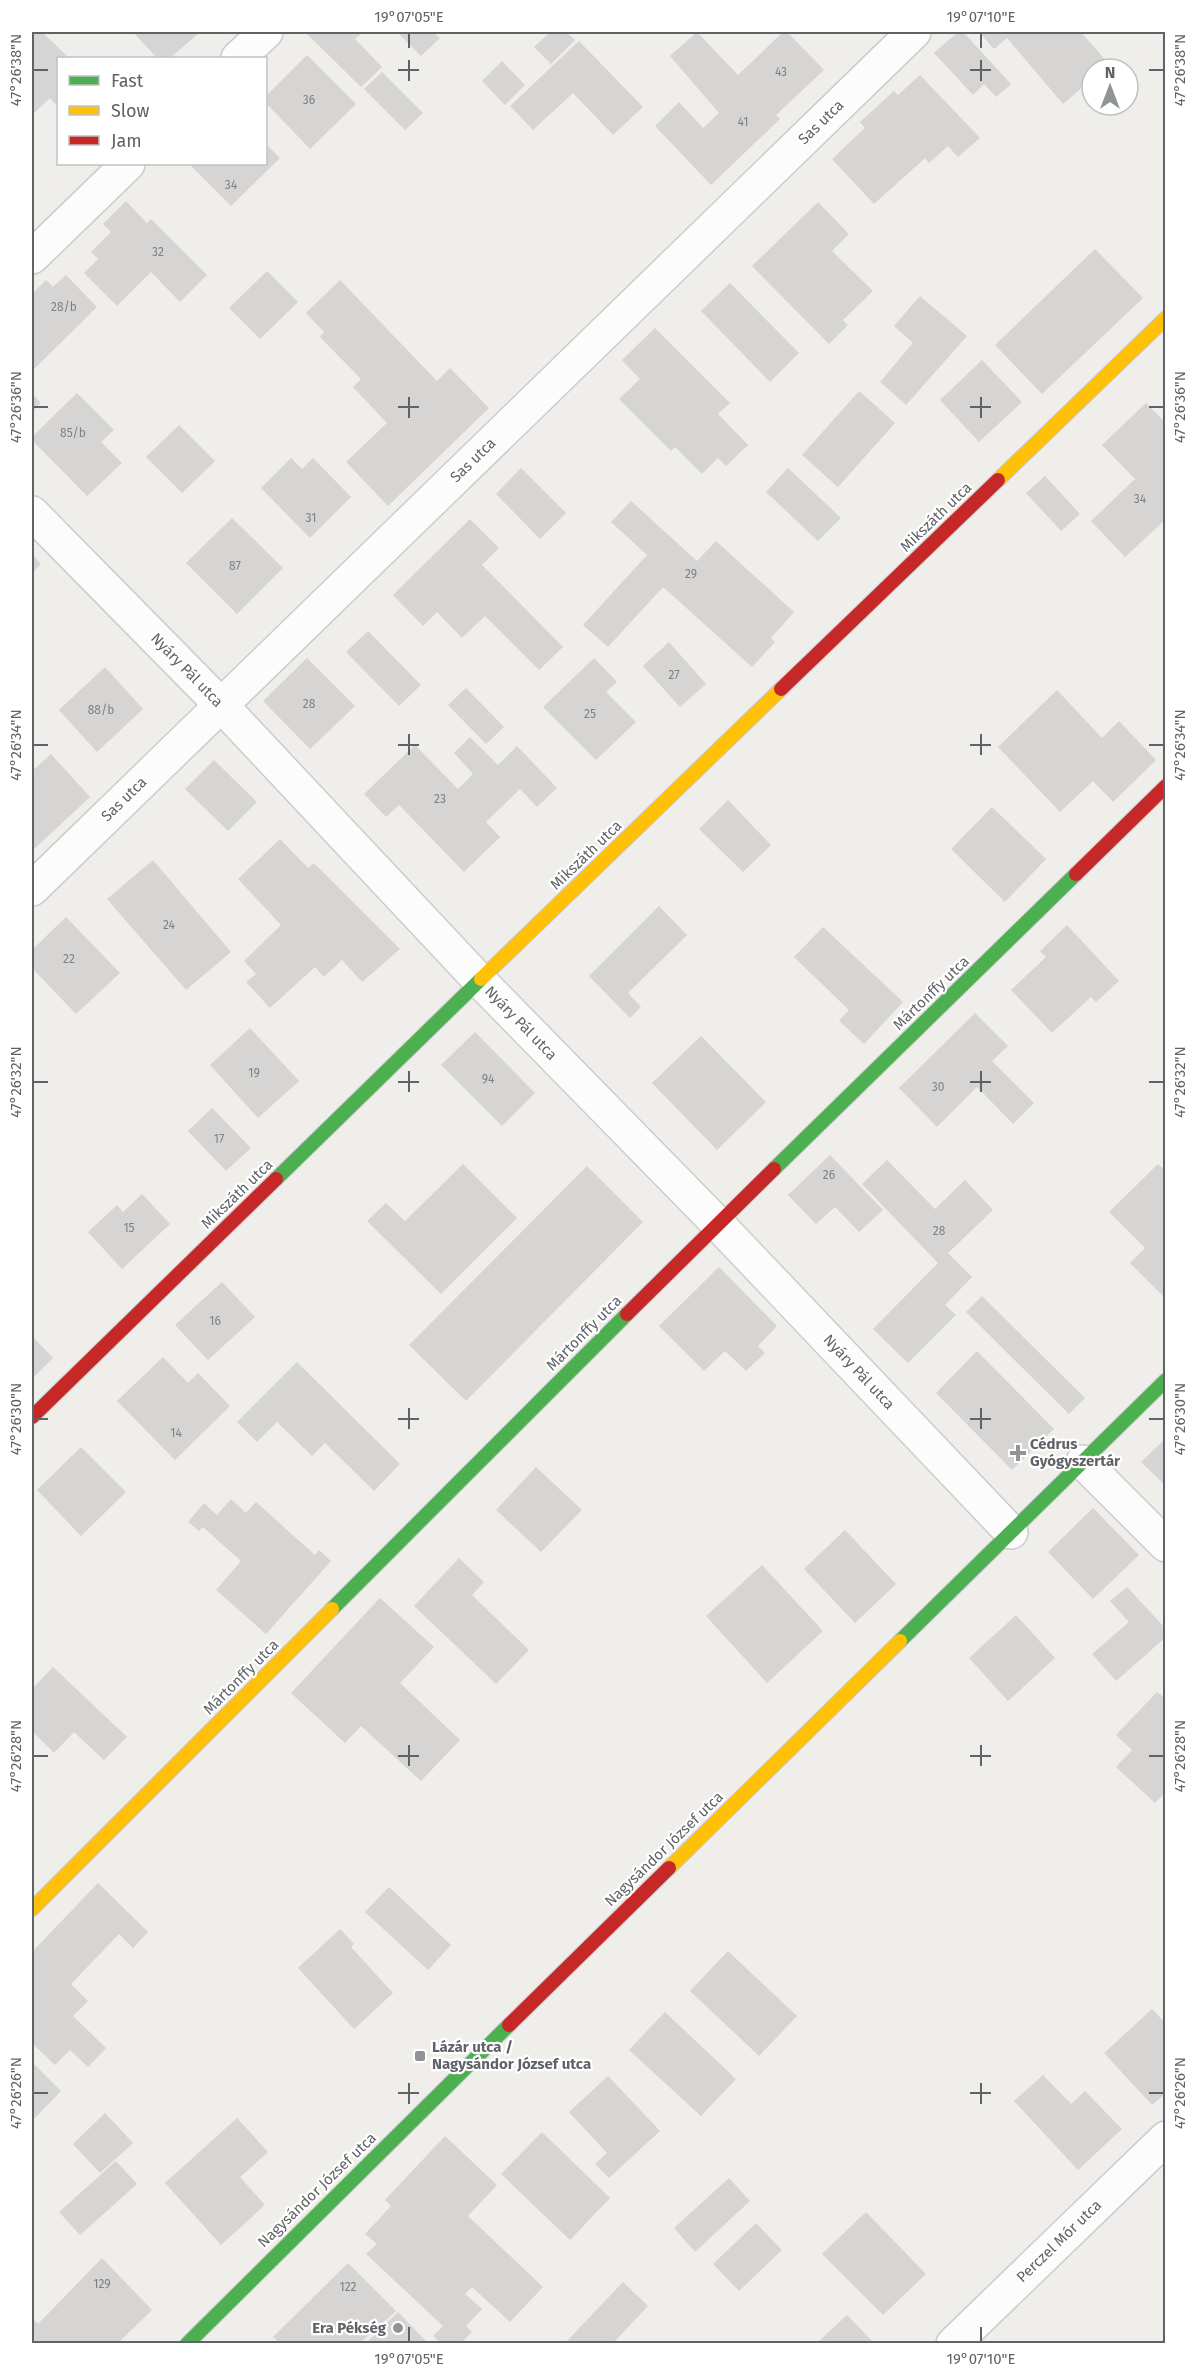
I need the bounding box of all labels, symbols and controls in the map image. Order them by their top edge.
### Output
text: 19°07'05"E [374,8,444,26]
text: 19°07'10"E [946,8,1016,26]
text: 47°26'38"N [7,34,25,106]
text: 47°26'38"N [1171,34,1189,106]
legend [57,57,267,165]
north arrow [1080,57,1140,117]
text: N [1105,63,1115,82]
house number: 43 [775,65,787,79]
text: Fast [111,70,144,92]
house number: 36 [303,93,315,107]
street label: Sas utca [795,96,847,148]
text: Slow [111,100,150,122]
house number: 41 [738,115,748,129]
text: Jam [111,130,142,152]
house number: 34 [225,178,238,192]
house number: 32 [152,245,164,259]
house number: 28/b [51,300,77,314]
text: 47°26'36"N [7,371,25,443]
text: 47°26'36"N [1171,371,1189,443]
house number: 85/b [60,426,86,440]
street label: Sas utca [447,434,499,486]
street label: Mikszáth utca [897,478,975,556]
house number: 34 [1134,492,1147,506]
house number: 31 [306,511,316,525]
house number: 87 [229,559,241,573]
house number: 29 [685,567,697,581]
street label: Nyáry Pál utca [147,629,227,711]
house number: 27 [668,668,680,682]
house number: 28 [303,697,316,711]
house number: 88/b [88,703,114,717]
house number: 25 [584,707,596,721]
text: 47°26'34"N [7,709,25,781]
text: 47°26'34"N [1171,709,1189,781]
street label: Sas utca [98,773,150,825]
house number: 23 [434,792,446,806]
street label: Mikszáth utca [547,816,625,894]
house number: 24 [163,918,176,932]
house number: 22 [63,952,75,966]
street label: Mártonffy utca [889,952,973,1034]
street label: Nyáry Pál utca [481,982,561,1064]
text: 47°26'32"N [7,1046,25,1118]
text: 47°26'32"N [1171,1046,1189,1118]
house number: 19 [248,1066,260,1080]
house number: 94 [482,1072,495,1086]
house number: 30 [932,1080,945,1094]
house number: 17 [214,1132,224,1146]
street label: Mikszáth utca [198,1155,276,1233]
house number: 26 [823,1168,835,1182]
house number: 15 [123,1221,135,1235]
house number: 28 [933,1224,946,1238]
street label: Mártonffy utca [543,1292,625,1374]
house number: 16 [209,1314,221,1328]
street label: Nyáry Pál utca [820,1331,898,1413]
text: 47°26'30"N [7,1383,25,1455]
text: 47°26'30"N [1171,1383,1189,1455]
house number: 14 [170,1426,182,1440]
place label: Cédrus Gyógyszertár [1030,1435,1121,1470]
marker: Cédrus Gyógyszertár [1011,1446,1025,1460]
street label: Mártonffy utca [200,1636,282,1718]
text: 47°26'28"N [7,1720,25,1792]
text: 47°26'28"N [1171,1720,1189,1792]
street label: Nagysándor József utca [601,1788,727,1910]
place label: Lázár utca / Nagysándor József utca [432,2038,591,2073]
marker: Lázár utca / Nagysándor József utca [413,2049,427,2063]
text: 47°26'26"N [7,2057,25,2129]
text: 47°26'26"N [1171,2057,1189,2129]
street label: Nagysándor József utca [254,2129,380,2251]
street label: Perczel Mór utca [1013,2196,1105,2286]
house number: 129 [93,2277,111,2291]
house number: 122 [339,2280,357,2294]
place label: Era Pékség [312,2319,387,2337]
marker: Era Pékség [391,2321,405,2335]
text: 19°07'05"E [374,2350,444,2368]
text: 19°07'10"E [946,2350,1016,2368]

